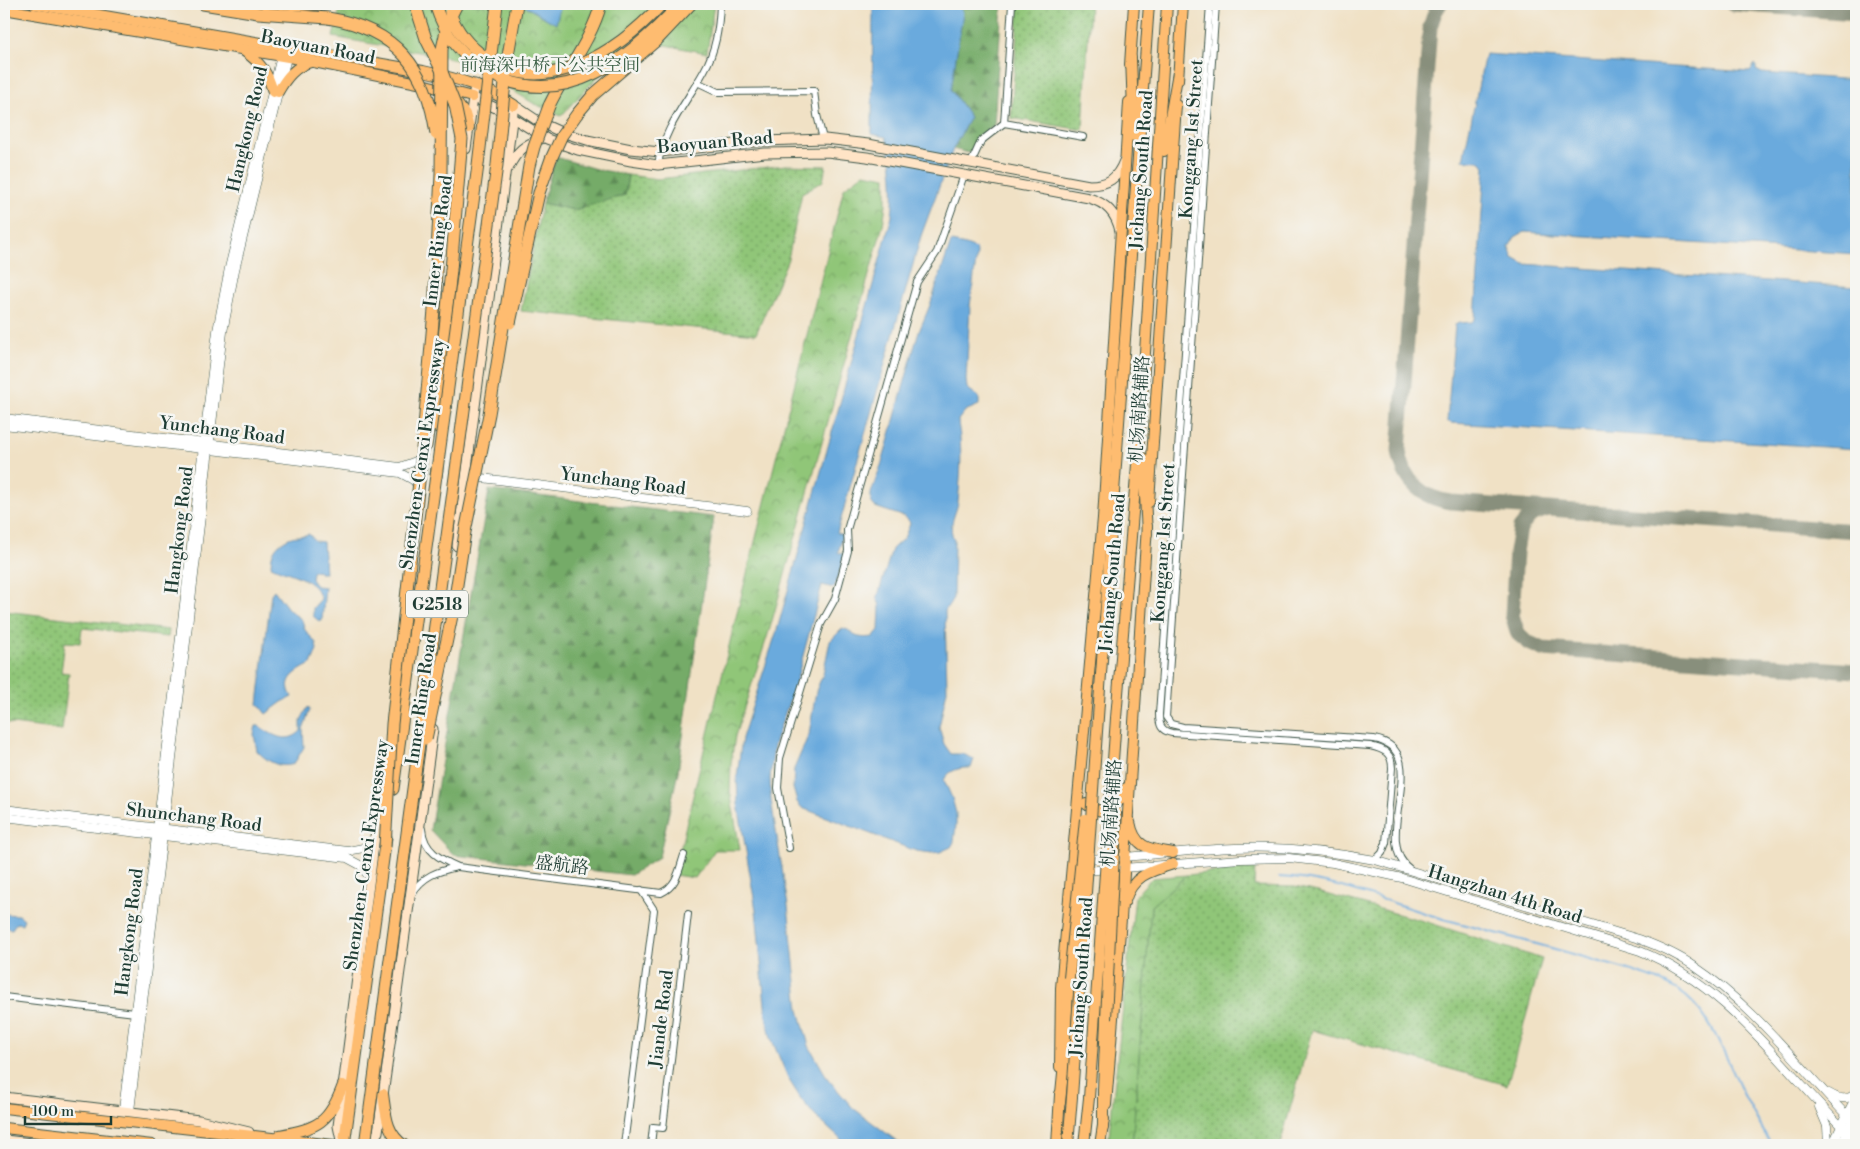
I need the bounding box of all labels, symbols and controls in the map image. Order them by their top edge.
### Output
street label: Baoyuan Road [258,25,378,70]
park label: 前海深中桥下公共空间 [460,54,640,77]
street label: Konggang 1st Street [1174,58,1209,220]
street label: Hangkong Road [222,63,273,194]
street label: Jichang South Road [1124,89,1159,252]
street label: Baoyuan Road [655,126,775,159]
street label: Inner Ring Road [419,173,458,308]
street label: Shenzhen-Cenxi Expressway [395,337,450,571]
street label: 机场南路辅路 [1124,354,1155,464]
street label: Yunchang Road [157,411,287,450]
street label: Yunchang Road [558,462,688,501]
street label: Konggang 1st Street [1146,462,1181,624]
street label: Hangkong Road [160,464,199,595]
street label: Jichang South Road [1094,491,1131,655]
road number: G2518 [406,590,468,618]
street label: Inner Ring Road [401,631,442,766]
street label: Shenzhen-Cenxi Expressway [339,738,394,972]
street label: 机场南路辅路 [1096,758,1127,868]
street label: Shunchang Road [125,798,264,837]
street label: 盛航路 [534,851,590,880]
street label: Hangzhan 4th Road [1425,860,1585,929]
street label: Hangkong Road [110,866,149,997]
street label: Jichang South Road [1064,896,1099,1059]
street label: Jiande Road [644,968,679,1071]
scale bar [25,1094,111,1126]
text: 100 m [32,1102,74,1121]

